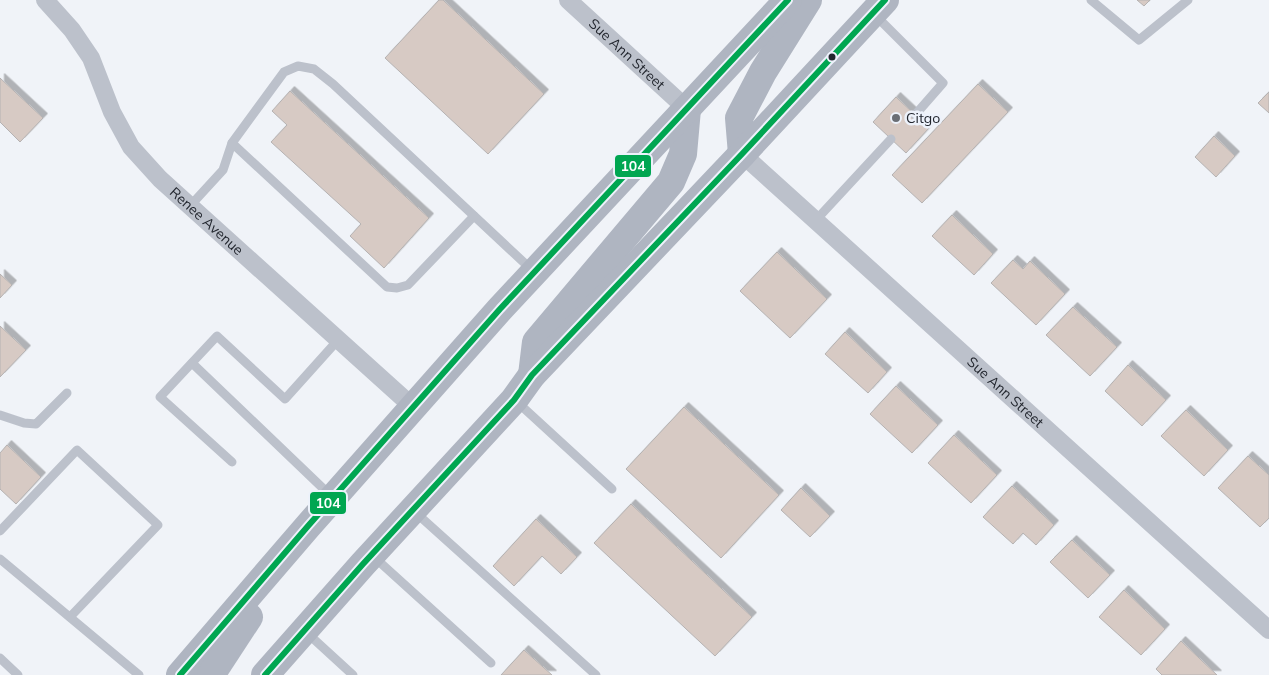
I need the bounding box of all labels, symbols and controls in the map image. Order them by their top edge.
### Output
street label: Sue Ann Street [585,15,669,94]
unlabelled marker [827,52,837,62]
place label: Citgo [906,109,940,127]
marker: Citgo [890,112,902,124]
line badge: 104 [614,154,652,178]
text: 104 [620,157,646,175]
street label: Renee Avenue [166,183,247,259]
street label: Sue Ann Street [963,353,1048,431]
line badge: 104 [309,491,347,515]
text: 104 [315,494,341,512]

